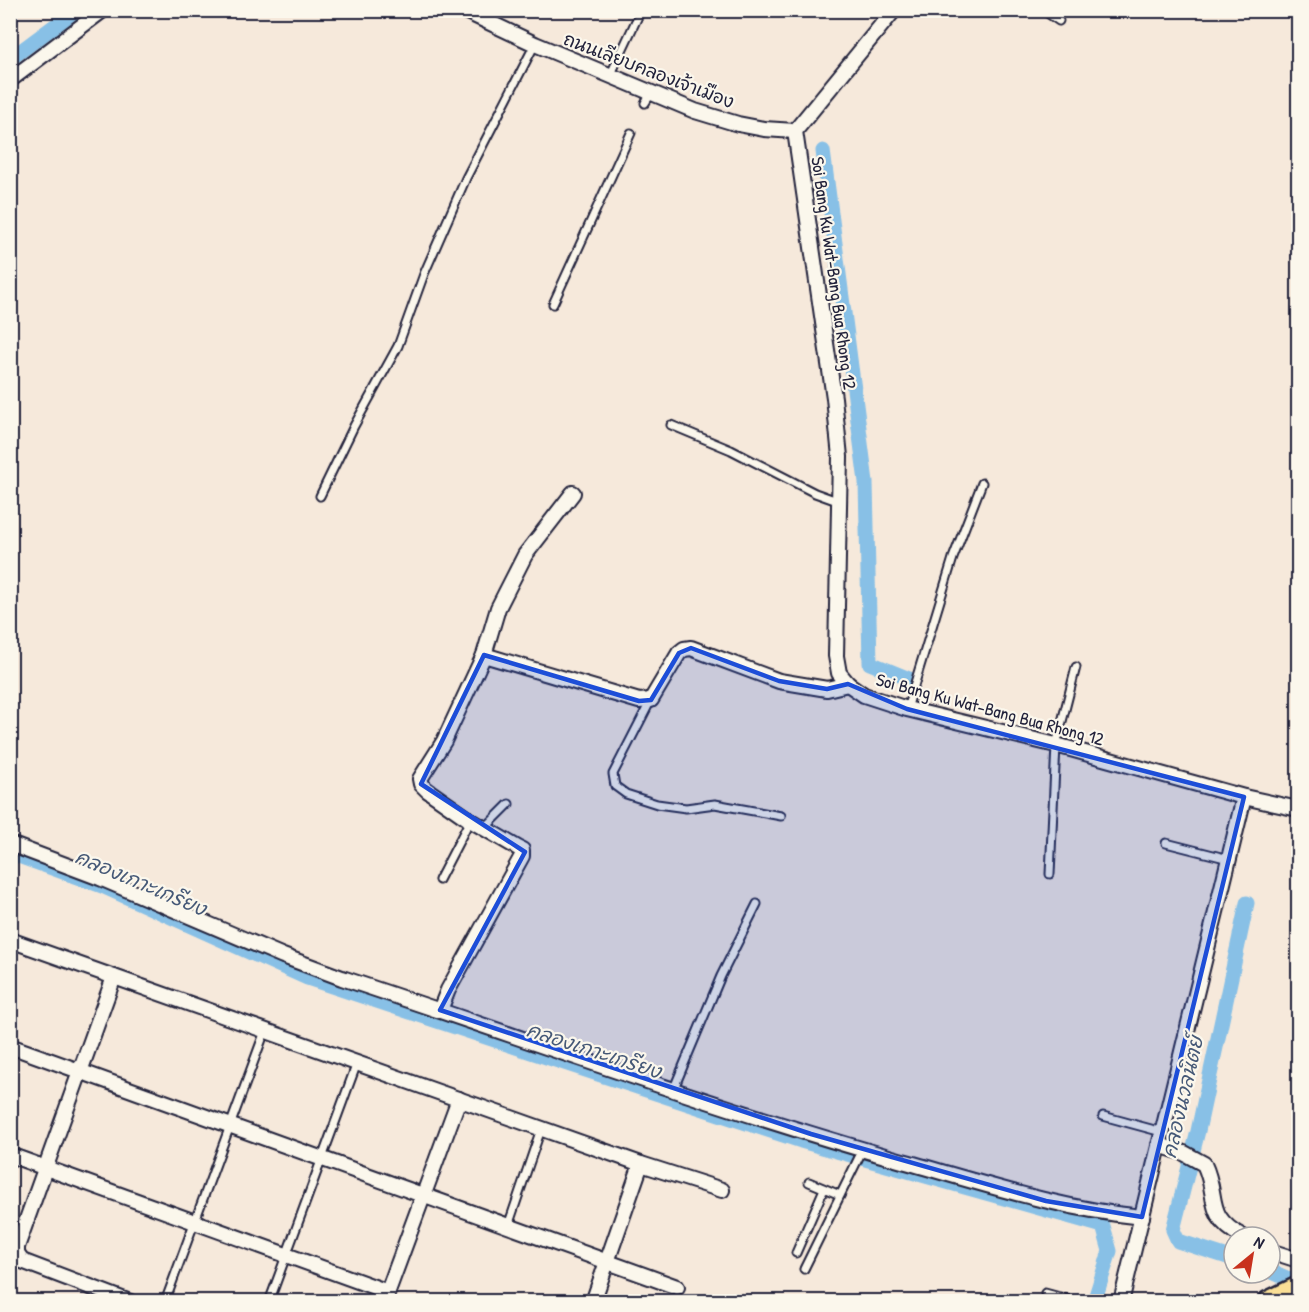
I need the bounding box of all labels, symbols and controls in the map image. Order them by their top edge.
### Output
street label: ถนนเลียบคลองเจ้าเมือง [560,26,738,114]
street label: Soi Bang Ku Wat-Bang Bua Rhong 12 [805,155,863,392]
street label: Soi Bang Ku Wat-Bang Bua Rhong 12 [873,667,1107,752]
water label: คลองเกาะเกรียง [71,842,212,922]
water label: คลองเกาะเกรียง [523,1016,666,1085]
water label: คลองนวลนิตย์ [1155,1029,1210,1161]
north arrow [1222,1225,1282,1285]
text: N [1250,1230,1269,1254]

